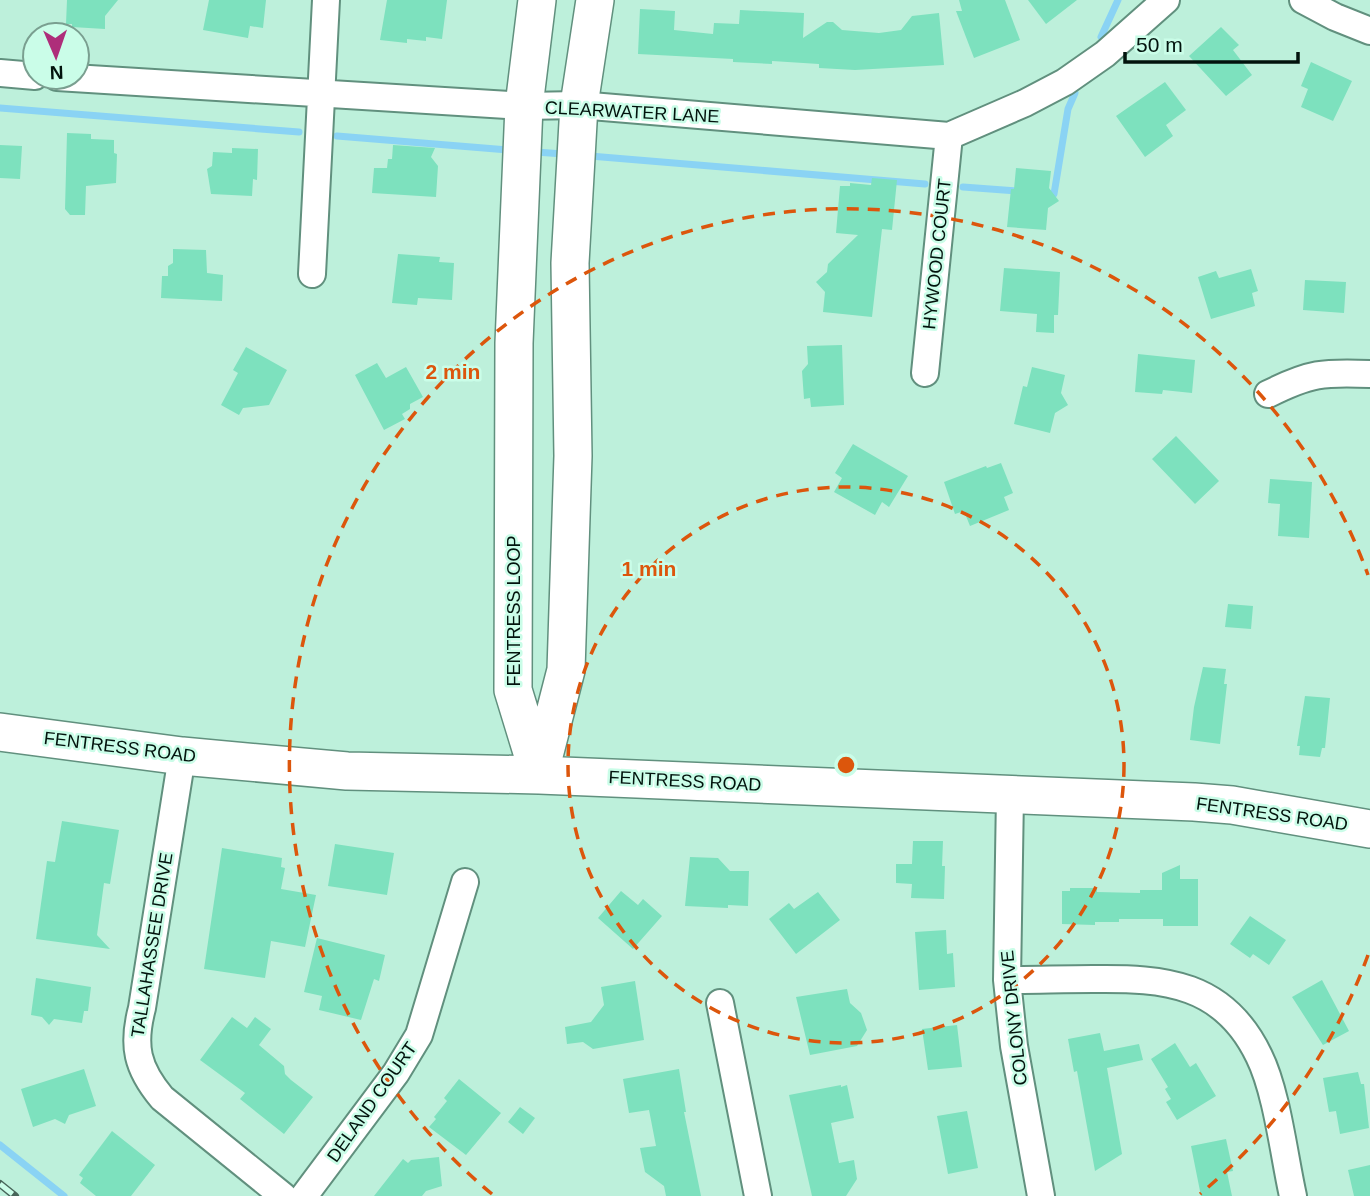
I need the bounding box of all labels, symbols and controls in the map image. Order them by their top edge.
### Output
north arrow [21,21,91,91]
scale bar [1125,21,1298,65]
text: 50 m [1136,33,1183,56]
text: N [49,62,64,83]
street label: CLEARWATER LANE [544,97,720,127]
street label: HYWOOD COURT [919,178,955,330]
text: 2 min [426,360,480,383]
street label: FENTRESS LOOP [504,535,524,687]
text: 1 min [622,557,676,580]
street label: FENTRESS ROAD [43,728,197,766]
centre of rings [834,753,858,777]
street label: FENTRESS ROAD [608,767,762,795]
street label: FENTRESS ROAD [1195,793,1349,835]
street label: TALLAHASSEE DRIVE [128,851,176,1039]
street label: COLONY DRIVE [997,949,1031,1087]
street label: DELAND COURT [323,1038,421,1166]

